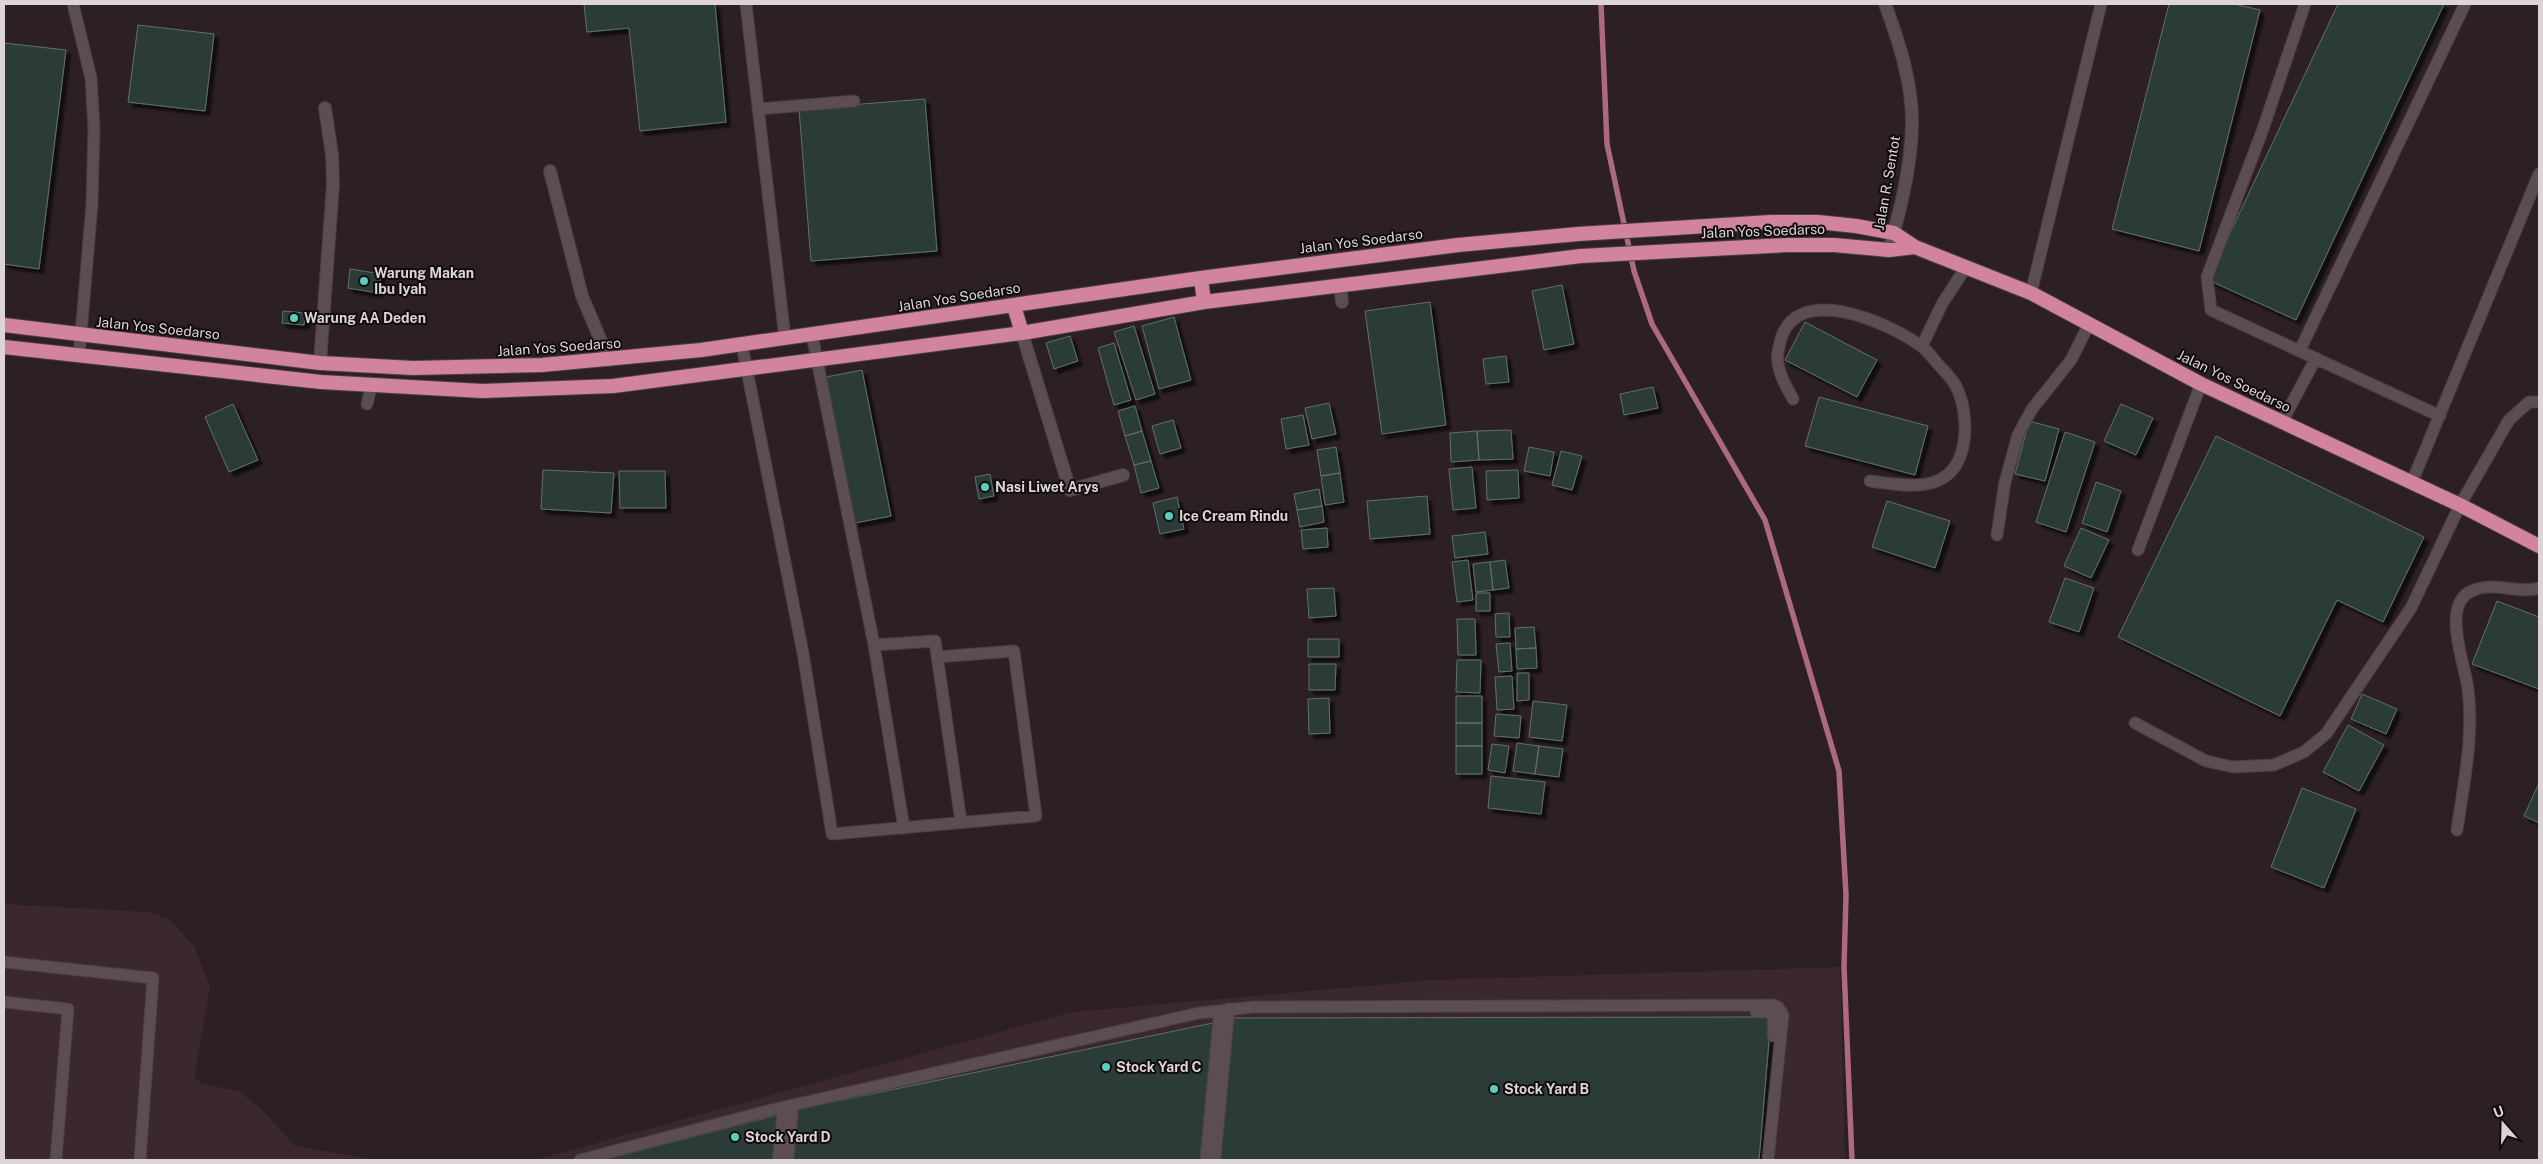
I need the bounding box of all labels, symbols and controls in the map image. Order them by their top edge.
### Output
street label: Jalan R. Sentot [1871,134,1903,232]
street label: Jalan Yos Soedarso [1701,221,1825,241]
street label: Jalan Yos Soedarso [1298,225,1424,257]
place label: Warung Makan Ibu Iyah [374,265,474,297]
marker: Warung Makan Ibu Iyah [358,275,370,287]
street label: Jalan Yos Soedarso [896,279,1022,315]
place label: Warung AA Deden [304,310,426,326]
marker: Warung AA Deden [288,312,300,324]
street label: Jalan Yos Soedarso [95,314,221,342]
street label: Jalan Yos Soedarso [496,335,622,359]
street label: Jalan Yos Soedarso [2175,347,2293,415]
place label: Nasi Liwet Arys [995,479,1099,495]
marker: Nasi Liwet Arys [979,481,991,493]
place label: Ice Cream Rindu [1179,508,1288,524]
marker: Ice Cream Rindu [1163,510,1175,522]
place label: Stock Yard C [1116,1059,1202,1075]
marker: Stock Yard C [1100,1061,1112,1073]
place label: Stock Yard B [1504,1081,1589,1097]
marker: Stock Yard B [1488,1083,1500,1095]
north arrow [2478,1099,2528,1149]
text: U [2491,1103,2506,1121]
place label: Stock Yard D [745,1129,831,1145]
marker: Stock Yard D [729,1131,741,1143]

